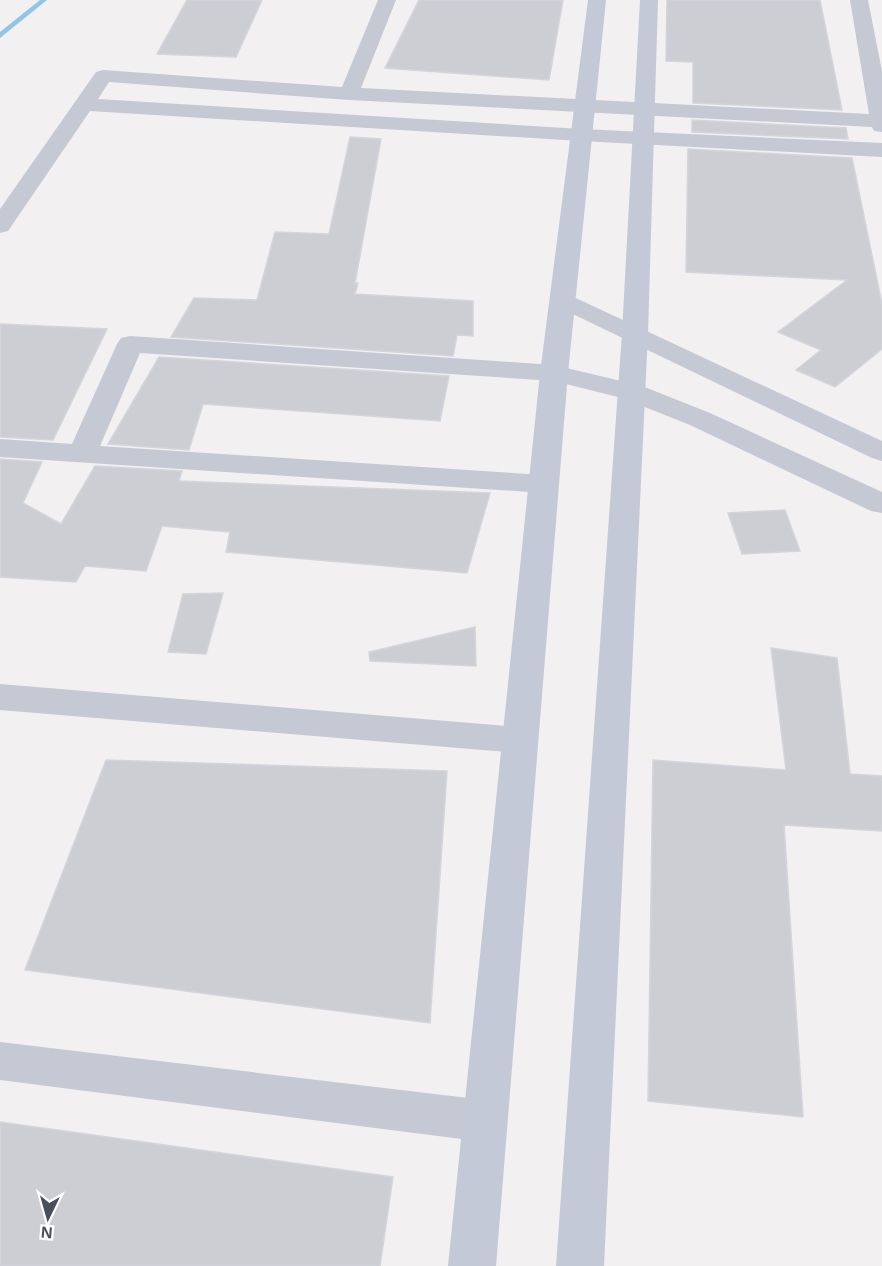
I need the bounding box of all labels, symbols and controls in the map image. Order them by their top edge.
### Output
north arrow [18,1188,78,1248]
text: N [40,1223,53,1241]

